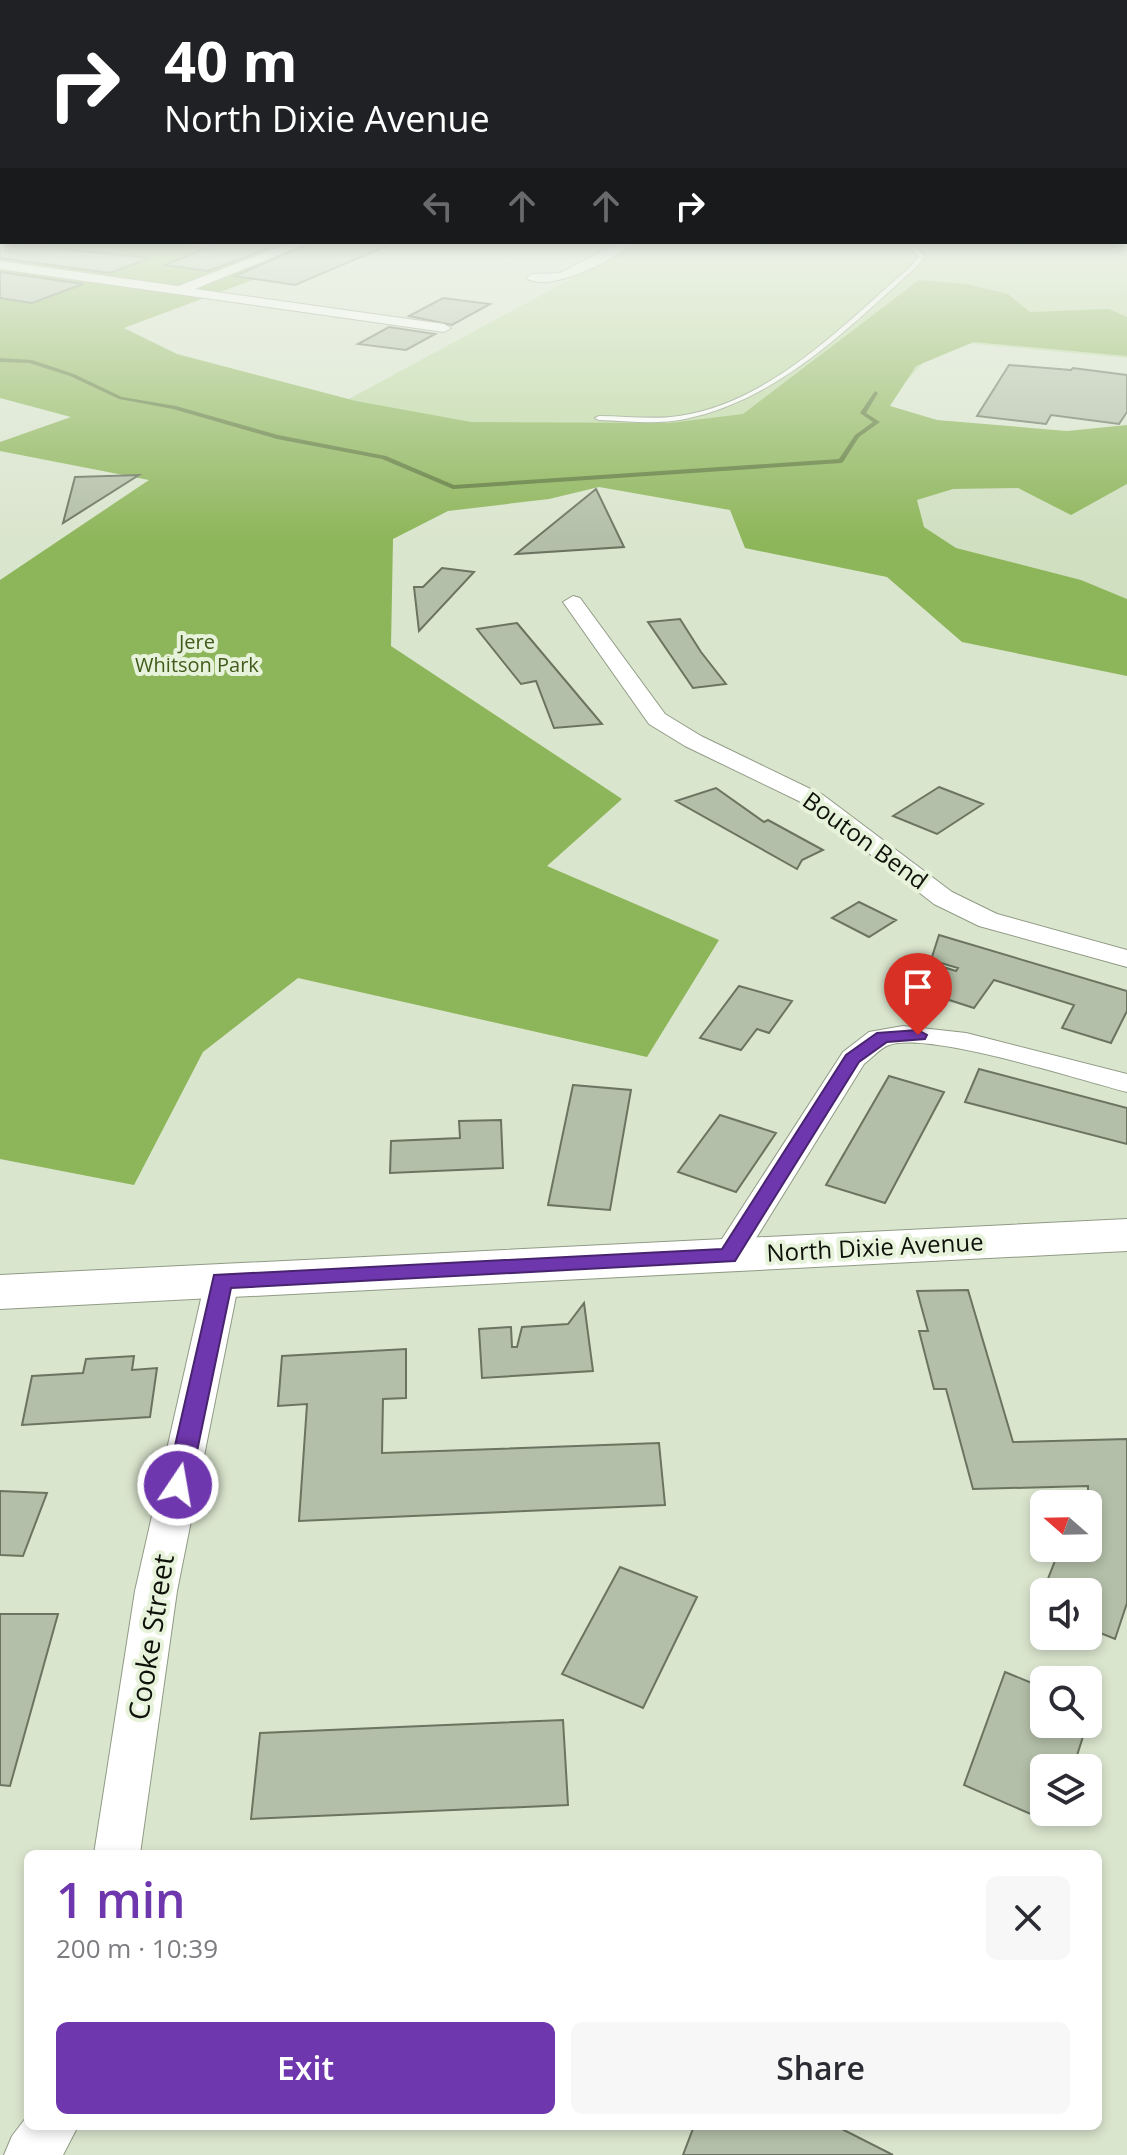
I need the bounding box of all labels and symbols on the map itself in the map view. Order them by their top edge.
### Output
park label: Jere Whitson Park [135,628,259,678]
street label: Bouton Bend [797,783,935,896]
pin [884,953,952,1035]
street label: North Dixie Avenue [766,1224,984,1269]
position arrow [136,1443,220,1527]
north arrow [1030,1490,1102,1562]
street label: Cooke Street [118,1551,182,1722]

